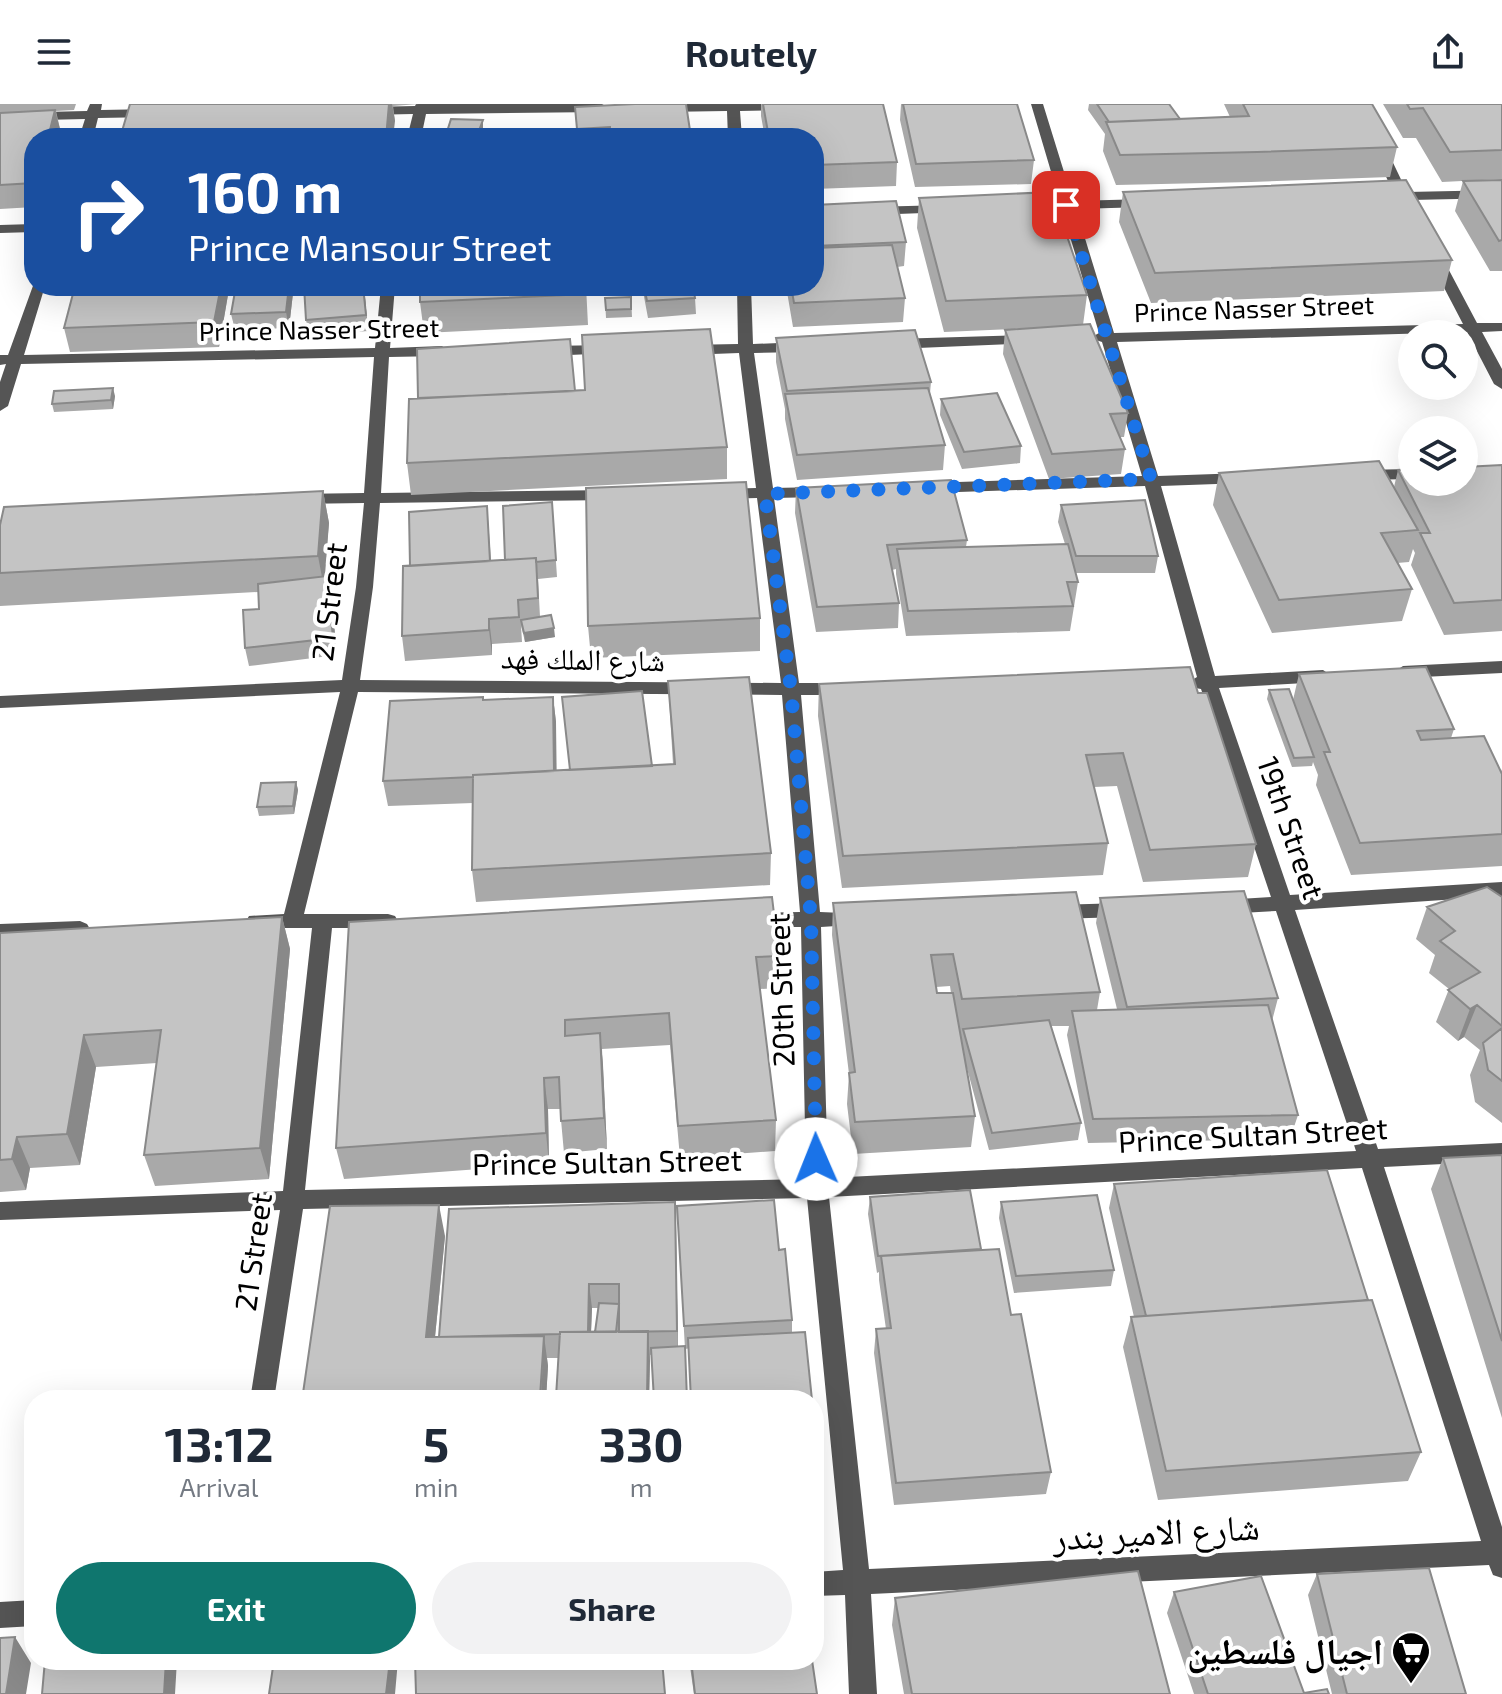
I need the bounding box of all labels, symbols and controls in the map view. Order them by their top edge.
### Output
icon: menu [32,30,76,74]
icon: share [1426,30,1470,74]
text: Routely [685,31,817,74]
text: 160 m [188,157,342,224]
icon: right [56,160,160,264]
pin [1032,171,1100,239]
icon: arrive [1044,183,1088,227]
text: Prince Mansour Street [188,225,551,268]
street label: Prince Nasser Street [1133,288,1375,327]
street label: Prince Nasser Street [198,311,440,346]
map controls [1398,320,1478,496]
button: search [1398,320,1478,400]
button: layers [1398,416,1478,496]
street label: 21 Street [303,541,353,663]
street label: شارع الملك فهد [501,639,665,680]
street label: 19th Street [1251,752,1333,903]
street label: 20th Street [759,913,801,1068]
street label: Prince Sultan Street [1117,1109,1389,1159]
position arrow [774,1117,858,1201]
street label: Prince Sultan Street [472,1141,742,1181]
street label: 21 Street [226,1190,278,1313]
text: 13:12 [165,1414,273,1472]
text: 5 [423,1414,449,1472]
text: 330 [599,1414,684,1472]
text: Arrival [179,1471,259,1502]
text: min [414,1471,458,1502]
text: m [630,1471,653,1502]
street label: شارع الامير بندر [1050,1504,1261,1560]
button: Exit [56,1562,416,1654]
button: Share [432,1562,792,1654]
place label: اجيال فلسطين [1187,1628,1383,1674]
supermarket icon: اجيال فلسطين [1390,1630,1432,1685]

